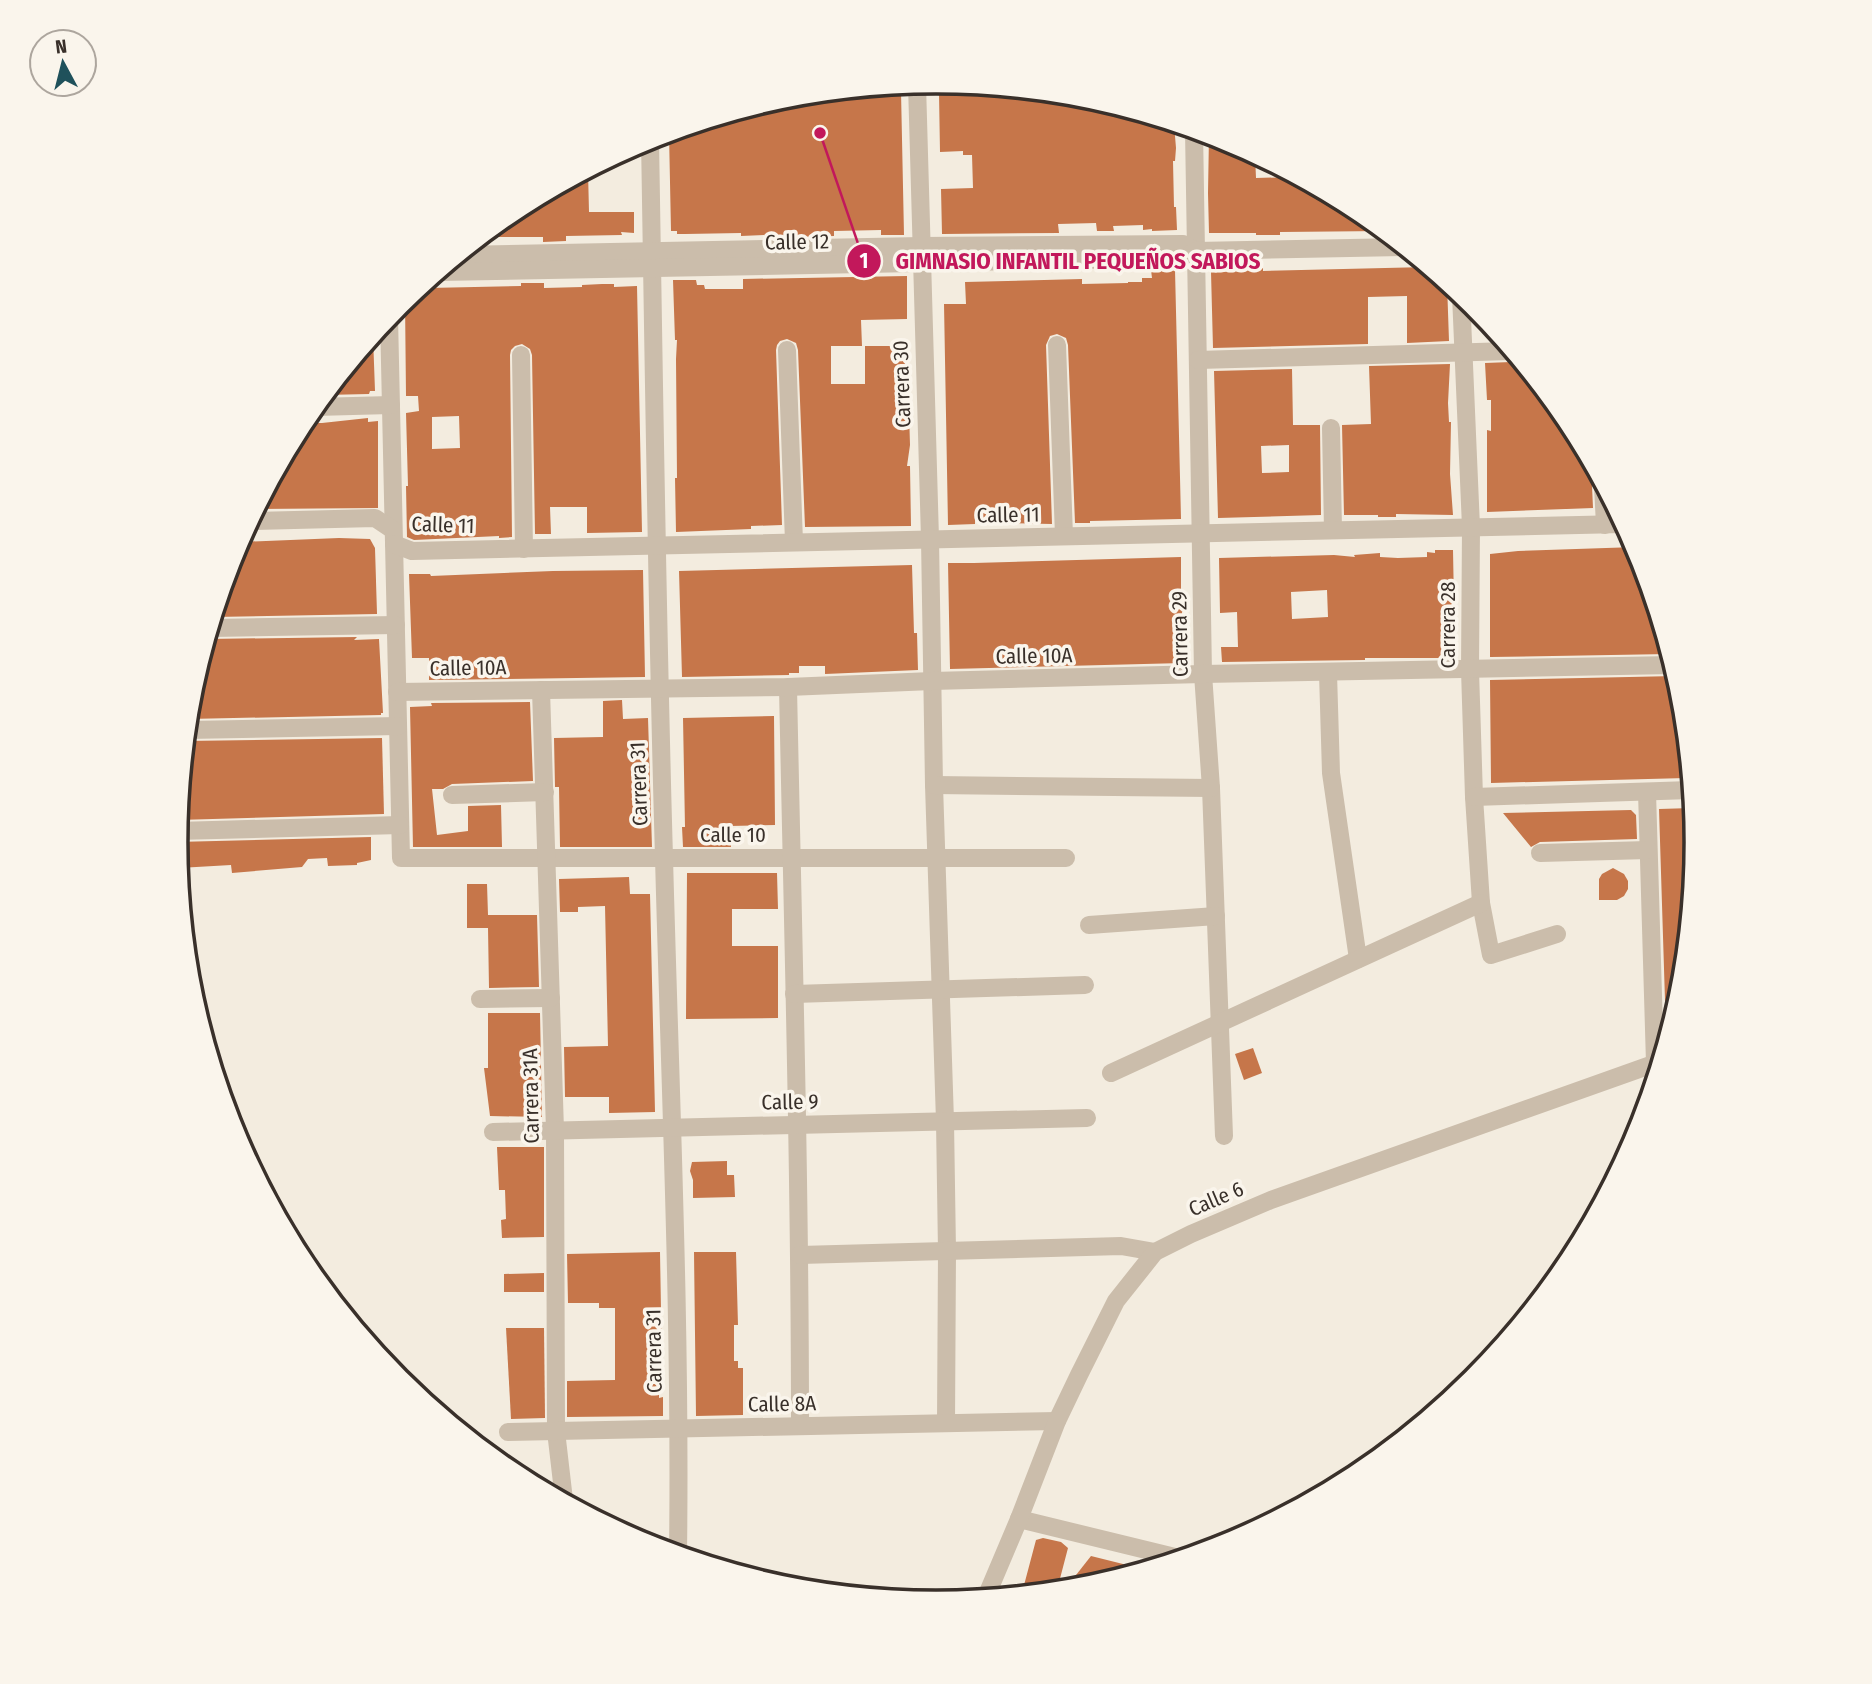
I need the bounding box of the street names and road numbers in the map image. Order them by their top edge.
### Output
street label: Calle 12 [765,228,829,256]
street label: Carrera 30 [887,340,917,428]
street label: Calle 11 [976,501,1040,529]
street label: Calle 11 [411,511,475,539]
street label: Carrera 28 [1435,582,1461,668]
street label: Carrera 29 [1166,591,1194,677]
street label: Calle 10A [995,642,1073,670]
street label: Calle 10A [429,654,507,682]
street label: Carrera 31 [625,741,653,827]
street label: Calle 10 [700,822,766,848]
street label: Carrera 31A [517,1048,545,1144]
street label: Calle 9 [761,1089,819,1115]
street label: Calle 6 [1185,1176,1247,1222]
street label: Carrera 31 [640,1309,668,1393]
street label: Calle 8A [748,1390,816,1418]

